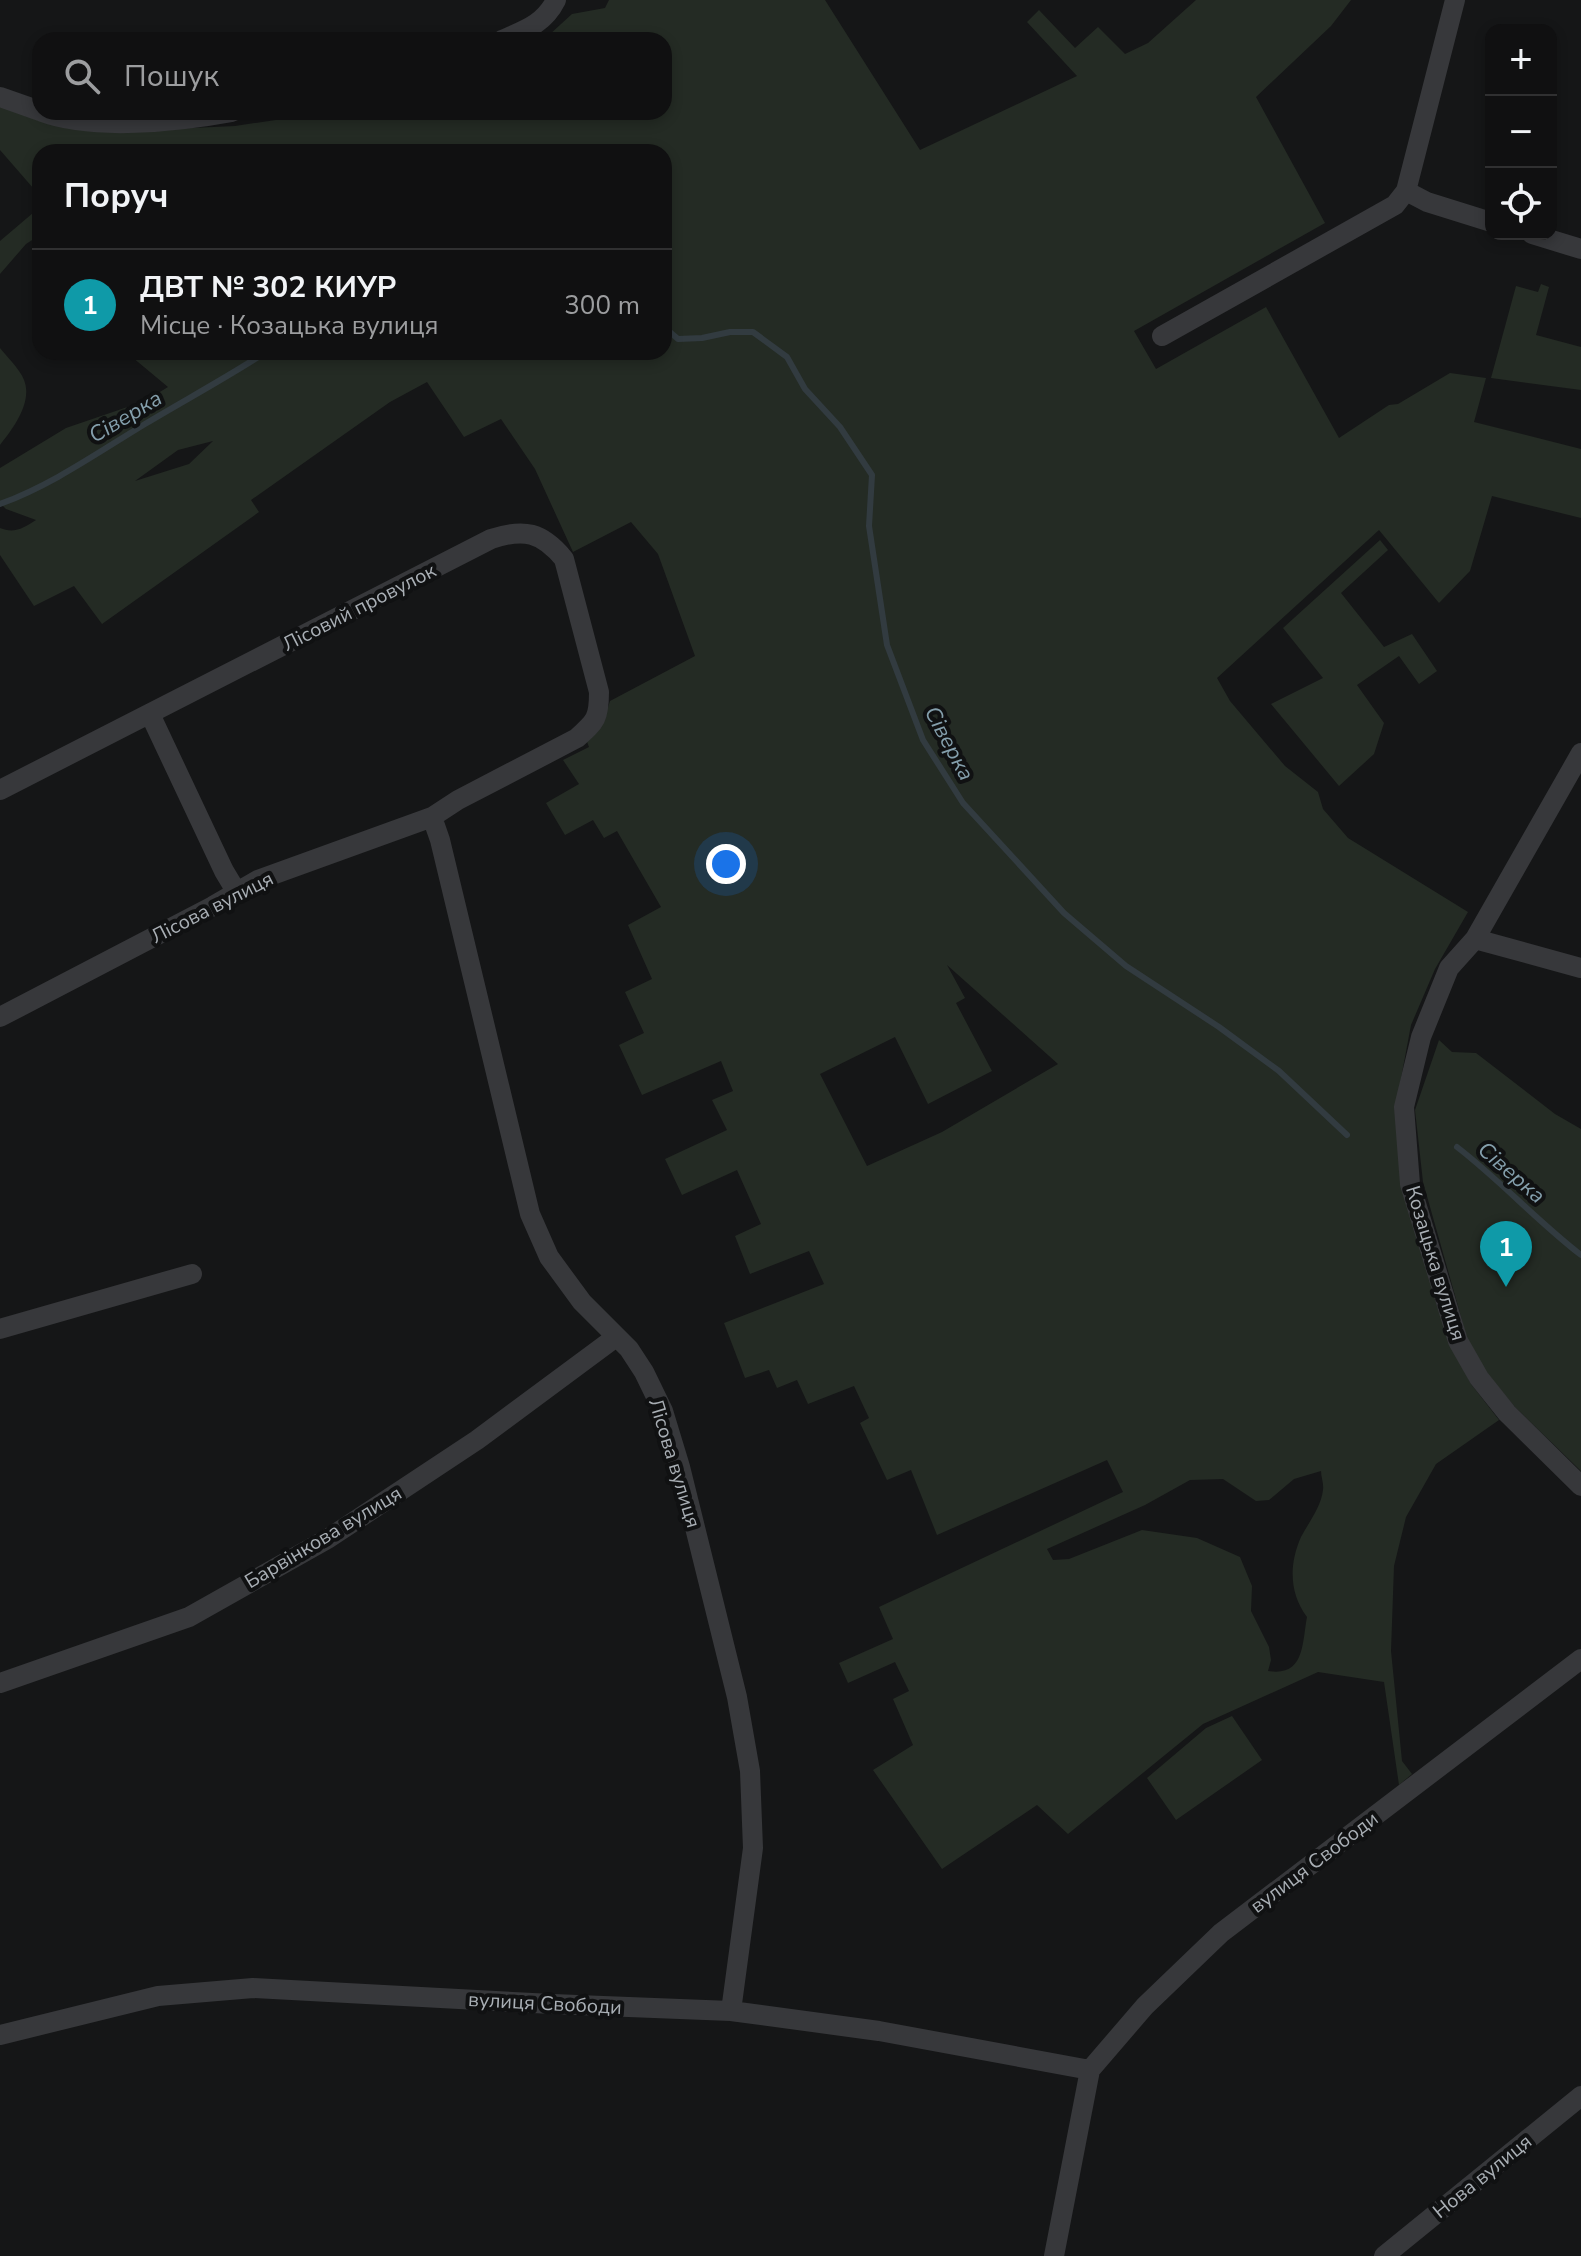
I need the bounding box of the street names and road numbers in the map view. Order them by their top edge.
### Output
street label: Лісовий провулок [278,557,441,658]
street label: Лісова вулиця [146,865,278,950]
street label: Козацька вулиця [1399,1182,1472,1344]
street label: Лісова вулиця [642,1395,707,1531]
street label: Барвінкова вулиця [240,1480,407,1595]
street label: вулиця Свободи [1245,1805,1384,1919]
street label: вулиця Свободи [467,1986,622,2021]
street label: Нова вулиця [1427,2128,1537,2225]

